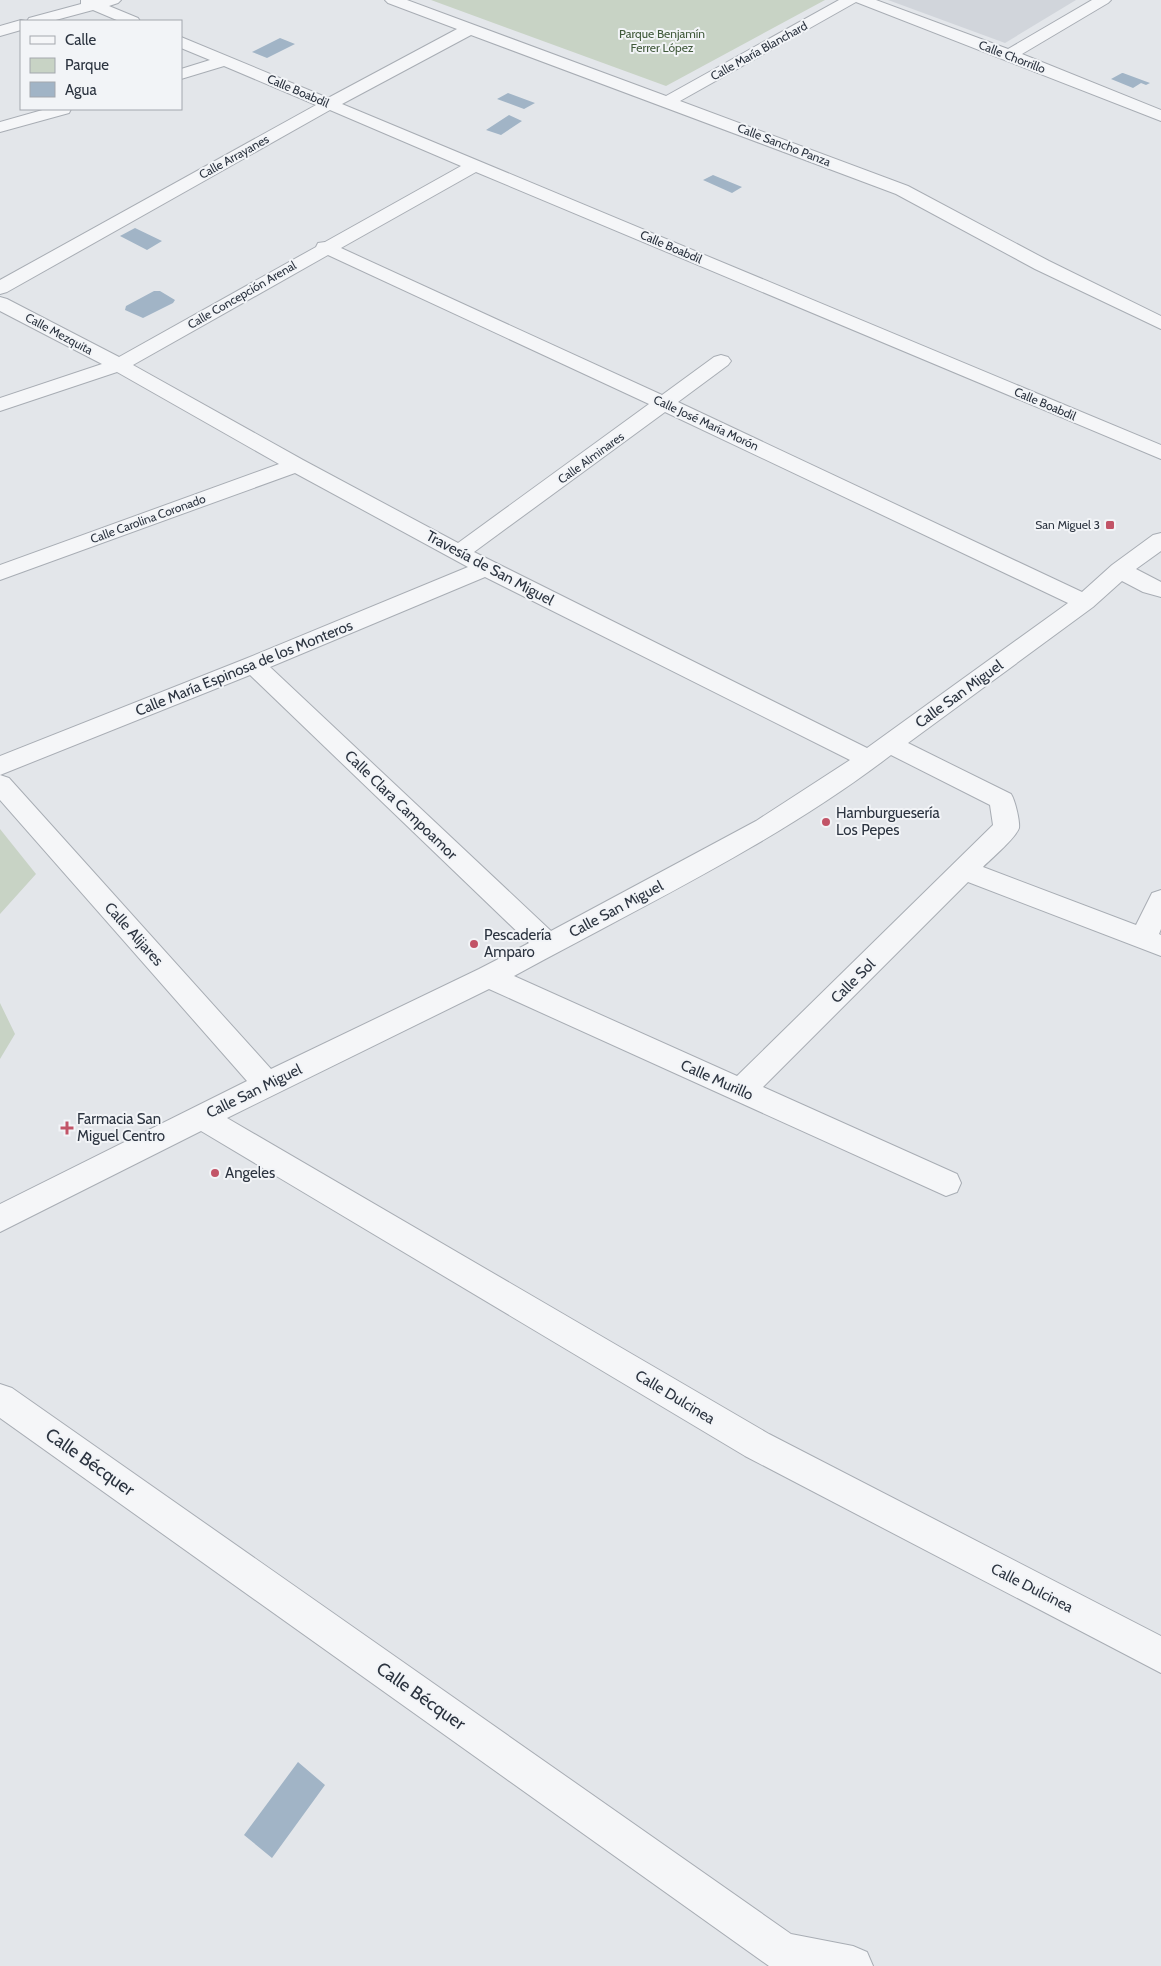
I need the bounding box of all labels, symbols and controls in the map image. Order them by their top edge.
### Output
street label: Calle María Blanchard [708,18,810,83]
legend [20,20,182,110]
park label: Parque Benjamín Ferrer López [619,26,705,55]
text: Calle [65,31,96,49]
street label: Calle Chorrillo [977,37,1048,76]
text: Parque [65,56,109,74]
street label: Calle Boabdil [265,71,332,110]
text: Agua [65,81,97,99]
street label: Calle Sancho Panza [735,120,833,169]
street label: Calle Arrayanes [196,131,271,182]
street label: Calle Boabdil [638,227,705,266]
street label: Calle Concepción Arenal [185,257,299,332]
street label: Calle Mezquita [23,310,96,358]
street label: Calle Boabdil [1012,384,1079,423]
street label: Calle José María Morón [651,392,761,454]
street label: Calle Alminares [555,429,627,487]
street label: Calle Carolina Coronado [88,491,208,546]
place label: San Miguel 3 [1035,517,1100,532]
marker: San Miguel 3 [1104,519,1116,531]
street label: Travesía de San Miguel [423,527,557,609]
street label: Calle María Espinosa de los Monteros [133,616,355,720]
street label: Calle San Miguel [912,656,1007,732]
street label: Calle Clara Campoamor [341,747,461,863]
place label: Hamburguesería Los Pepes [836,804,940,839]
marker: Hamburguesería Los Pepes [820,816,832,828]
street label: Calle San Miguel [566,876,667,941]
street label: Calle Alijares [101,899,167,969]
place label: Pescadería Amparo [484,926,552,961]
marker: Pescadería Amparo [468,938,480,950]
street label: Calle Sol [827,955,879,1007]
street label: Calle Murillo [678,1056,756,1104]
street label: Calle San Miguel [203,1060,305,1122]
place label: Farmacia San Miguel Centro [77,1110,165,1145]
marker: Farmacia San Miguel Centro [61,1122,73,1134]
place label: Angeles [225,1164,275,1182]
marker: Angeles [209,1167,221,1179]
street label: Calle Dulcinea [632,1366,719,1428]
street label: Calle Bécquer [41,1423,139,1501]
street label: Calle Dulcinea [988,1560,1077,1617]
street label: Calle Bécquer [372,1657,470,1735]

